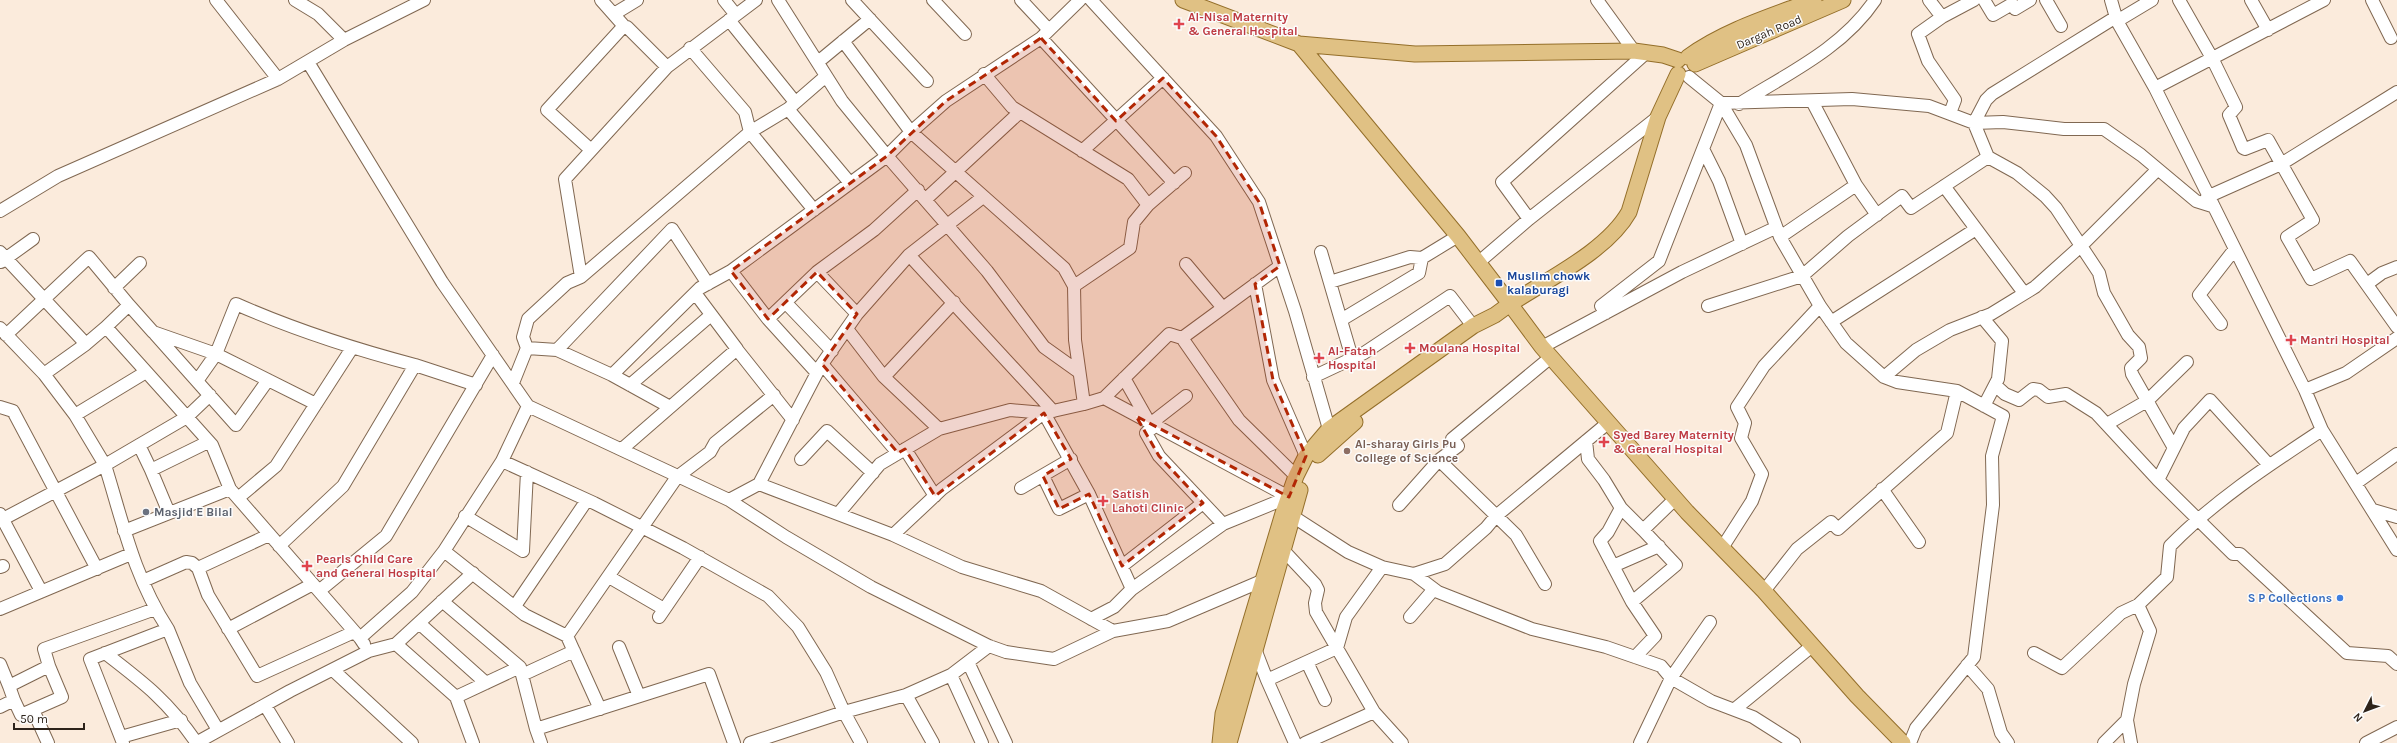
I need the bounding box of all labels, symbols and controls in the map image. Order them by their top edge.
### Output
place label: Al-Nisa Maternity & General Hospital [1188,10,1298,38]
street label: Dargah Road [1734,12,1804,52]
marker: Al-Nisa Maternity & General Hospital [1173,18,1185,30]
place label: Muslim chowk kalaburagi [1507,269,1590,297]
marker: Muslim chowk kalaburagi [1494,278,1504,288]
place label: Mantri Hospital [2300,333,2390,347]
marker: Mantri Hospital [2285,334,2297,346]
place label: Moulana Hospital [1419,341,1520,355]
marker: Moulana Hospital [1404,342,1416,354]
place label: Al-Fatah Hospital [1328,344,1376,372]
marker: Al-Fatah Hospital [1313,352,1325,364]
place label: Syed Barey Maternity & General Hospital [1613,428,1734,456]
marker: Syed Barey Maternity & General Hospital [1598,436,1610,448]
place label: Al-sharay Girls Pu College of Science [1355,437,1458,465]
marker: Al-sharay Girls Pu College of Science [1342,446,1352,456]
place label: Satish Lahoti Clinic [1112,487,1184,515]
marker: Satish Lahoti Clinic [1097,495,1109,507]
place label: Masjid E Bilal [154,505,232,519]
marker: Masjid E Bilal [141,507,151,517]
place label: Pearls Child Care and General Hospital [316,552,436,580]
marker: Pearls Child Care and General Hospital [301,560,313,572]
place label: S P Collections [2248,591,2332,605]
marker: S P Collections [2335,593,2345,603]
north arrow [2345,691,2385,731]
scale bar [14,705,84,731]
text: N [2350,710,2365,725]
text: 50 m [20,712,48,726]

